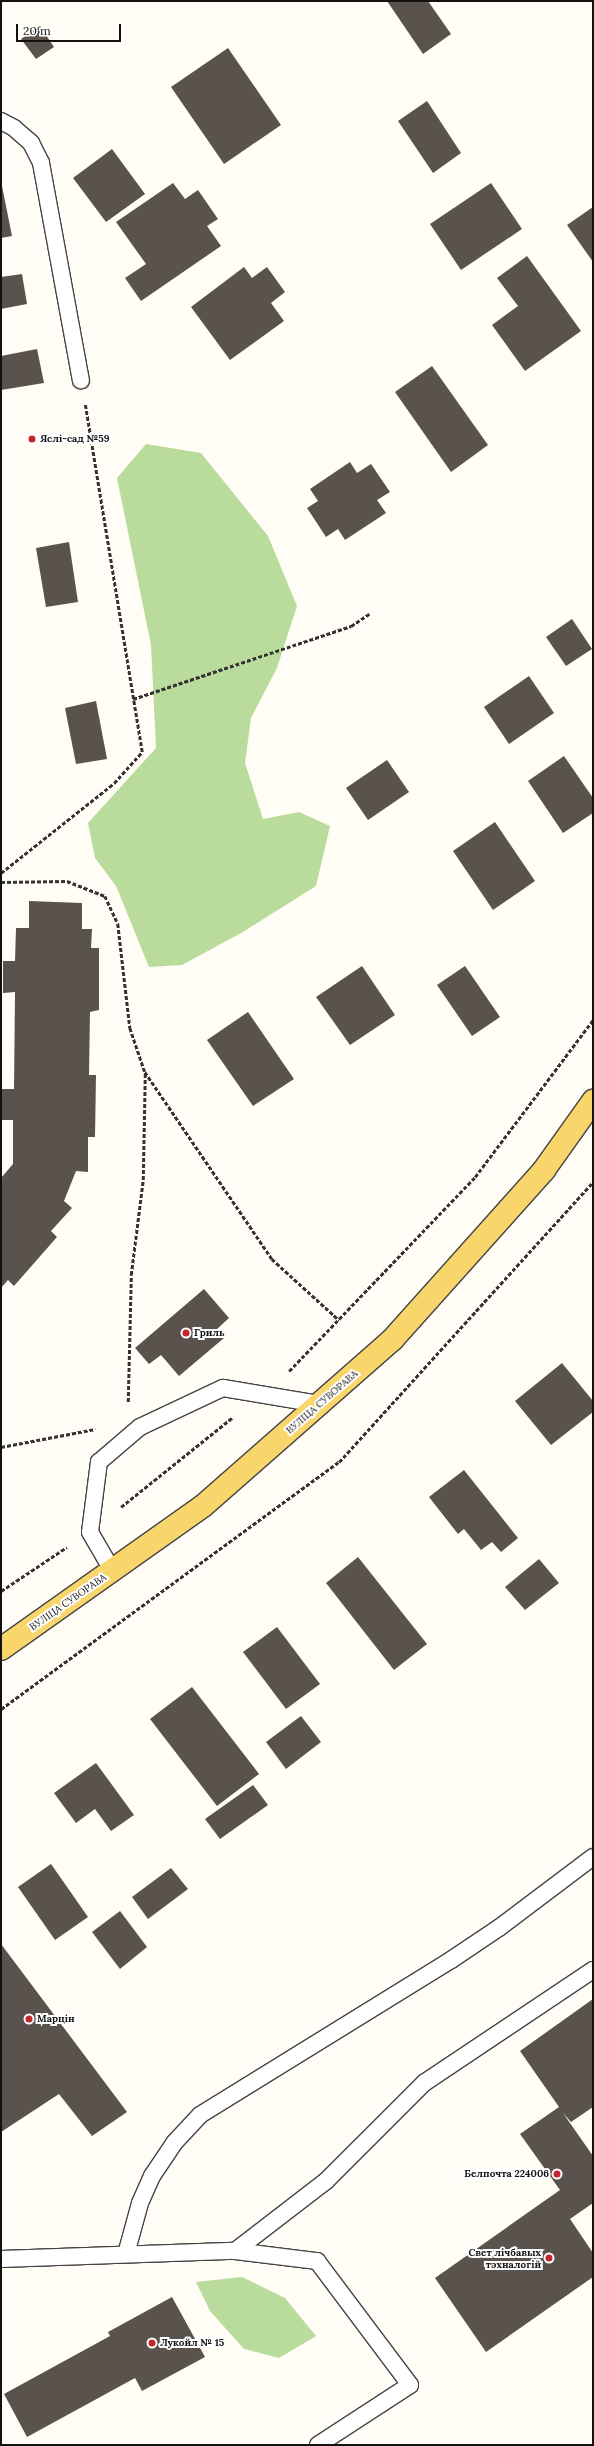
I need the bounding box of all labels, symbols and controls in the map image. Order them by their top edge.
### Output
scale bar [18,16,123,42]
text: 20 m [23,23,51,38]
place label: Яслі-сад №59 [40,433,110,445]
marker: Яслі-сад №59 [27,434,37,444]
place label: Гриль [194,1327,225,1339]
marker: Гриль [181,1328,191,1338]
street label: ВУЛІЦА СУВОРАВА [284,1368,360,1436]
street label: ВУЛІЦА СУВОРАВА [27,1571,109,1633]
place label: Марцін [37,2013,75,2025]
marker: Марцін [24,2014,34,2024]
place label: Белпочта 224006 [464,2168,549,2180]
marker: Белпочта 224006 [552,2169,562,2179]
place label: Свет лічбавых тэхналогій [468,2246,541,2270]
marker: Свет лічбавых тэхналогій [544,2253,554,2263]
place label: Лукойл № 15 [160,2337,224,2349]
marker: Лукойл № 15 [147,2338,157,2348]

